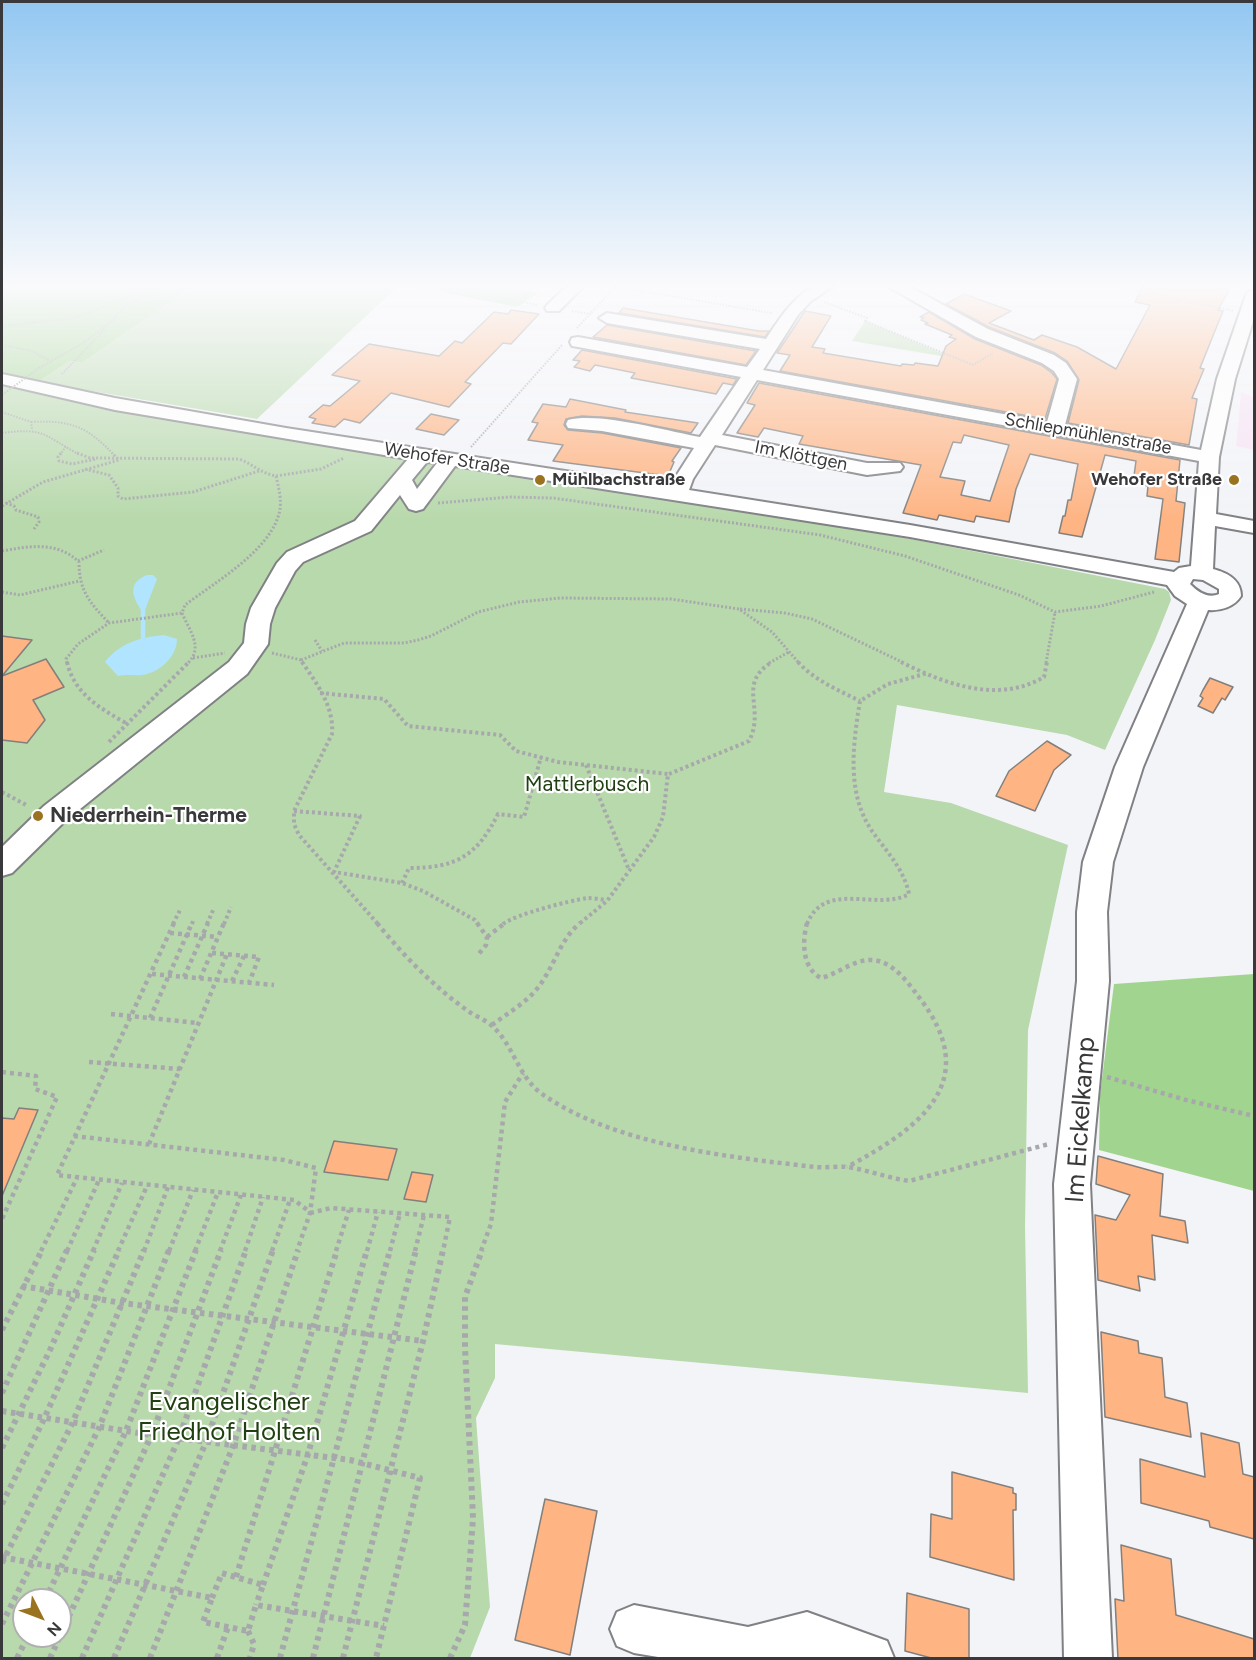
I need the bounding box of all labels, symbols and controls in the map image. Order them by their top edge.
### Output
street label: Schliepmühlenstraße [1003,409,1173,459]
street label: Im Klöttgen [753,436,849,476]
street label: Wehofer Straße [383,438,511,480]
place label: Mühlbachstraße [552,469,685,491]
place label: Wehofer Straße [1091,469,1222,491]
marker: Mühlbachstraße [533,473,547,487]
marker: Wehofer Straße [1227,473,1241,487]
park label: Mattlerbusch [525,772,649,798]
place label: Niederrhein-Therme [50,803,247,829]
marker: Niederrhein-Therme [31,809,45,823]
street label: Im Eickelkamp [1060,1036,1102,1204]
park label: Evangelischer Friedhof Holten [138,1386,320,1448]
north arrow [12,1588,72,1648]
text: N [43,1618,65,1640]

